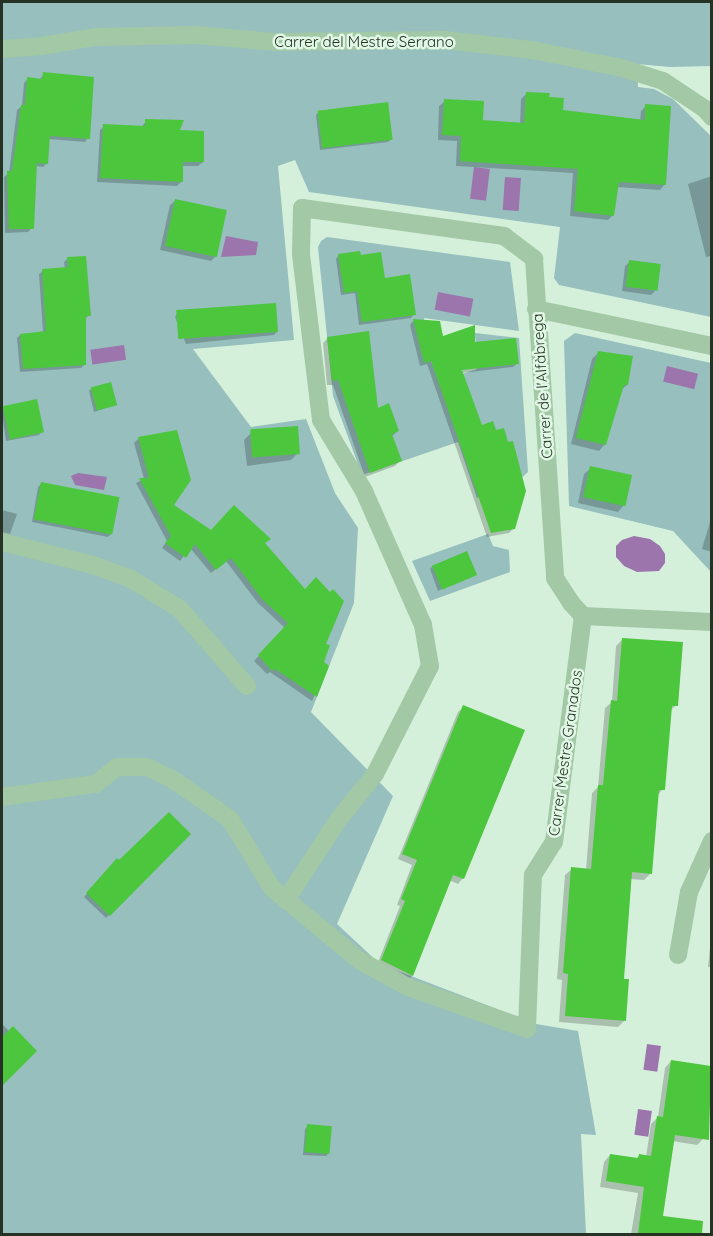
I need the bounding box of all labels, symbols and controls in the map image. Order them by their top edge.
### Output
street label: Carrer del Mestre Serrano [274,33,454,51]
street label: Carrer de l'Alfàbrega [528,313,556,459]
street label: Carrer Mestre Granados [544,669,586,837]

